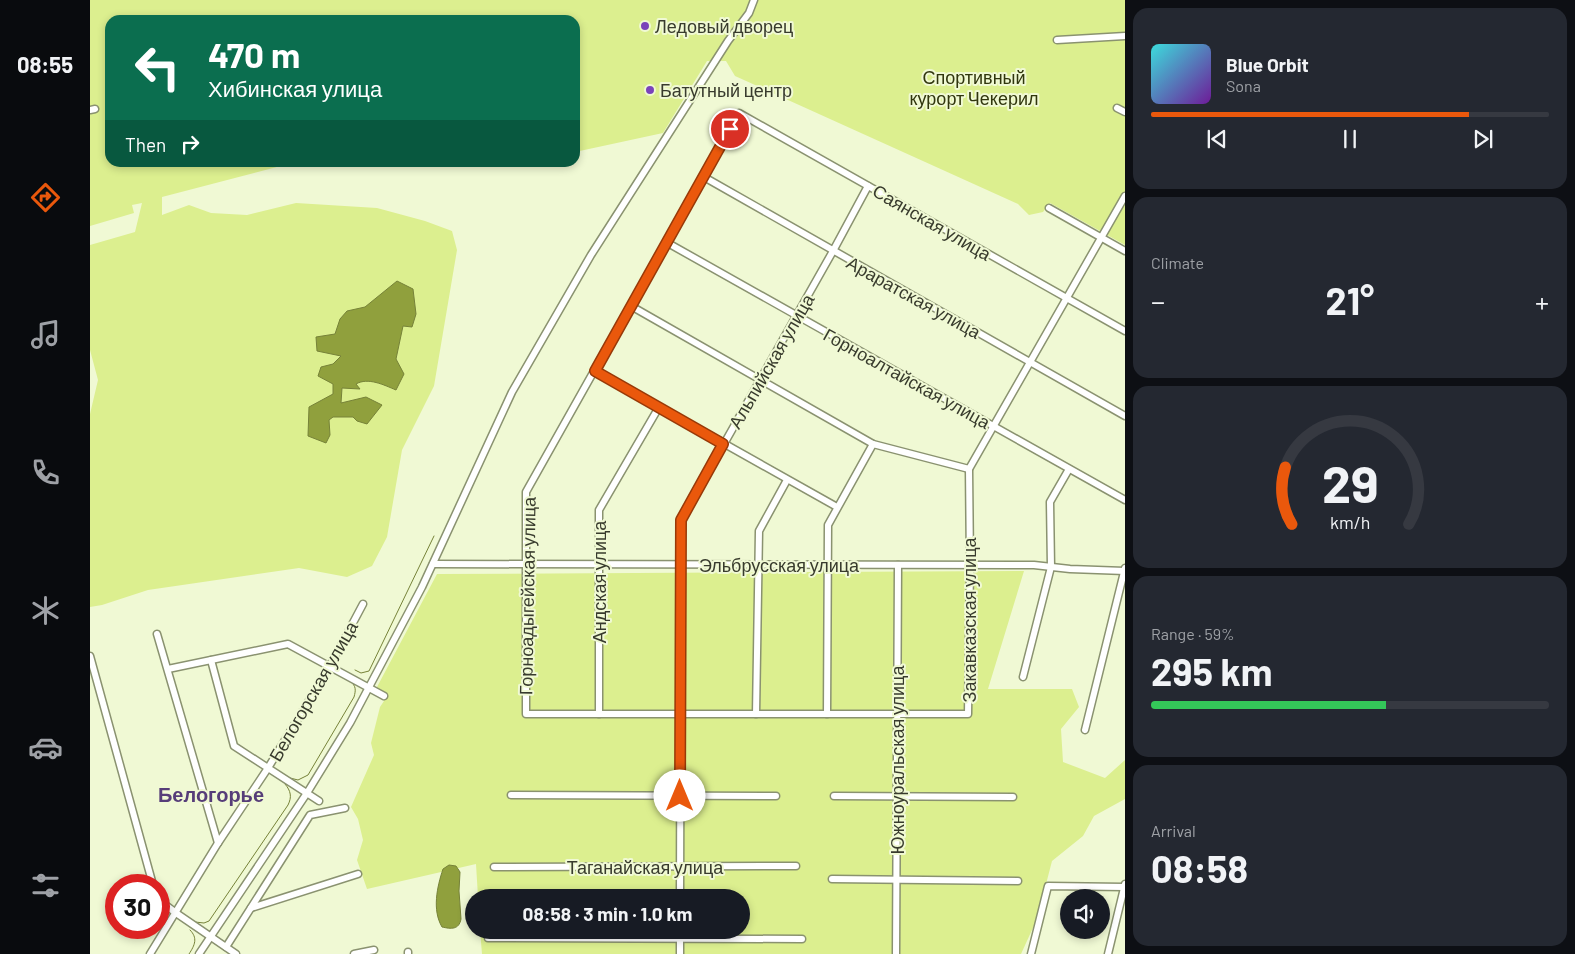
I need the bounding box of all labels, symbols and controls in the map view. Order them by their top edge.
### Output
place label: Ледовый дворец [655,15,793,37]
marker: Ледовый дворец [639,20,651,32]
text: 470 m [208,33,300,75]
icon: left [125,35,190,100]
text: 08:55 [17,51,73,77]
text: Blue Orbit [1226,53,1309,76]
park label: Спортивный курорт Чекерил [909,66,1039,109]
text: Хибинская улица [208,75,382,101]
text: Sona [1226,76,1261,95]
place label: Батутный центр [660,79,792,101]
marker: Батутный центр [644,84,656,96]
pin [709,108,751,150]
icon: arrive [716,115,744,143]
icon: previous [1203,125,1231,153]
icon: pause [1336,125,1364,153]
icon: next [1469,125,1497,153]
icon: right [176,130,204,158]
text: Then [125,133,166,156]
street label: Саянская улица [869,179,996,265]
icon: directions [28,180,63,215]
street label: Араратская улица [843,251,986,343]
text: Climate [1151,253,1204,272]
text: 21° [1326,277,1374,323]
text: − [1151,284,1165,318]
text: + [1535,284,1549,318]
street label: Альпийская улица [724,289,819,432]
icon: music [28,317,63,352]
street label: Горноалтайская улица [820,323,995,433]
text: 29 [1322,451,1378,513]
icon: phone [28,455,63,490]
street label: Горноадыгейская улица [514,496,540,695]
text: km/h [1330,511,1370,533]
street label: Андская улица [588,520,610,643]
street label: Закавказская улица [958,537,980,702]
street label: Эльбрусская улица [699,554,860,576]
icon: climate [28,593,63,628]
street label: Белогорская улица [264,616,363,765]
text: Range · 59% [1151,624,1235,643]
text: 295 km [1151,648,1273,694]
street label: Южноуральская улица [886,665,908,854]
icon: car [28,730,63,765]
position arrow [653,769,705,821]
district label: Белогорье [158,782,264,806]
text: Arrival [1151,821,1196,840]
text: 08:58 [1151,845,1248,891]
street label: Таганайская улица [567,856,724,878]
icon: filters [28,868,63,903]
speed limit sign: 30 [105,874,170,939]
map controls [1060,889,1110,939]
button: sound [1060,889,1110,939]
text: 08:58 · 3 min · 1.0 km [523,902,692,925]

